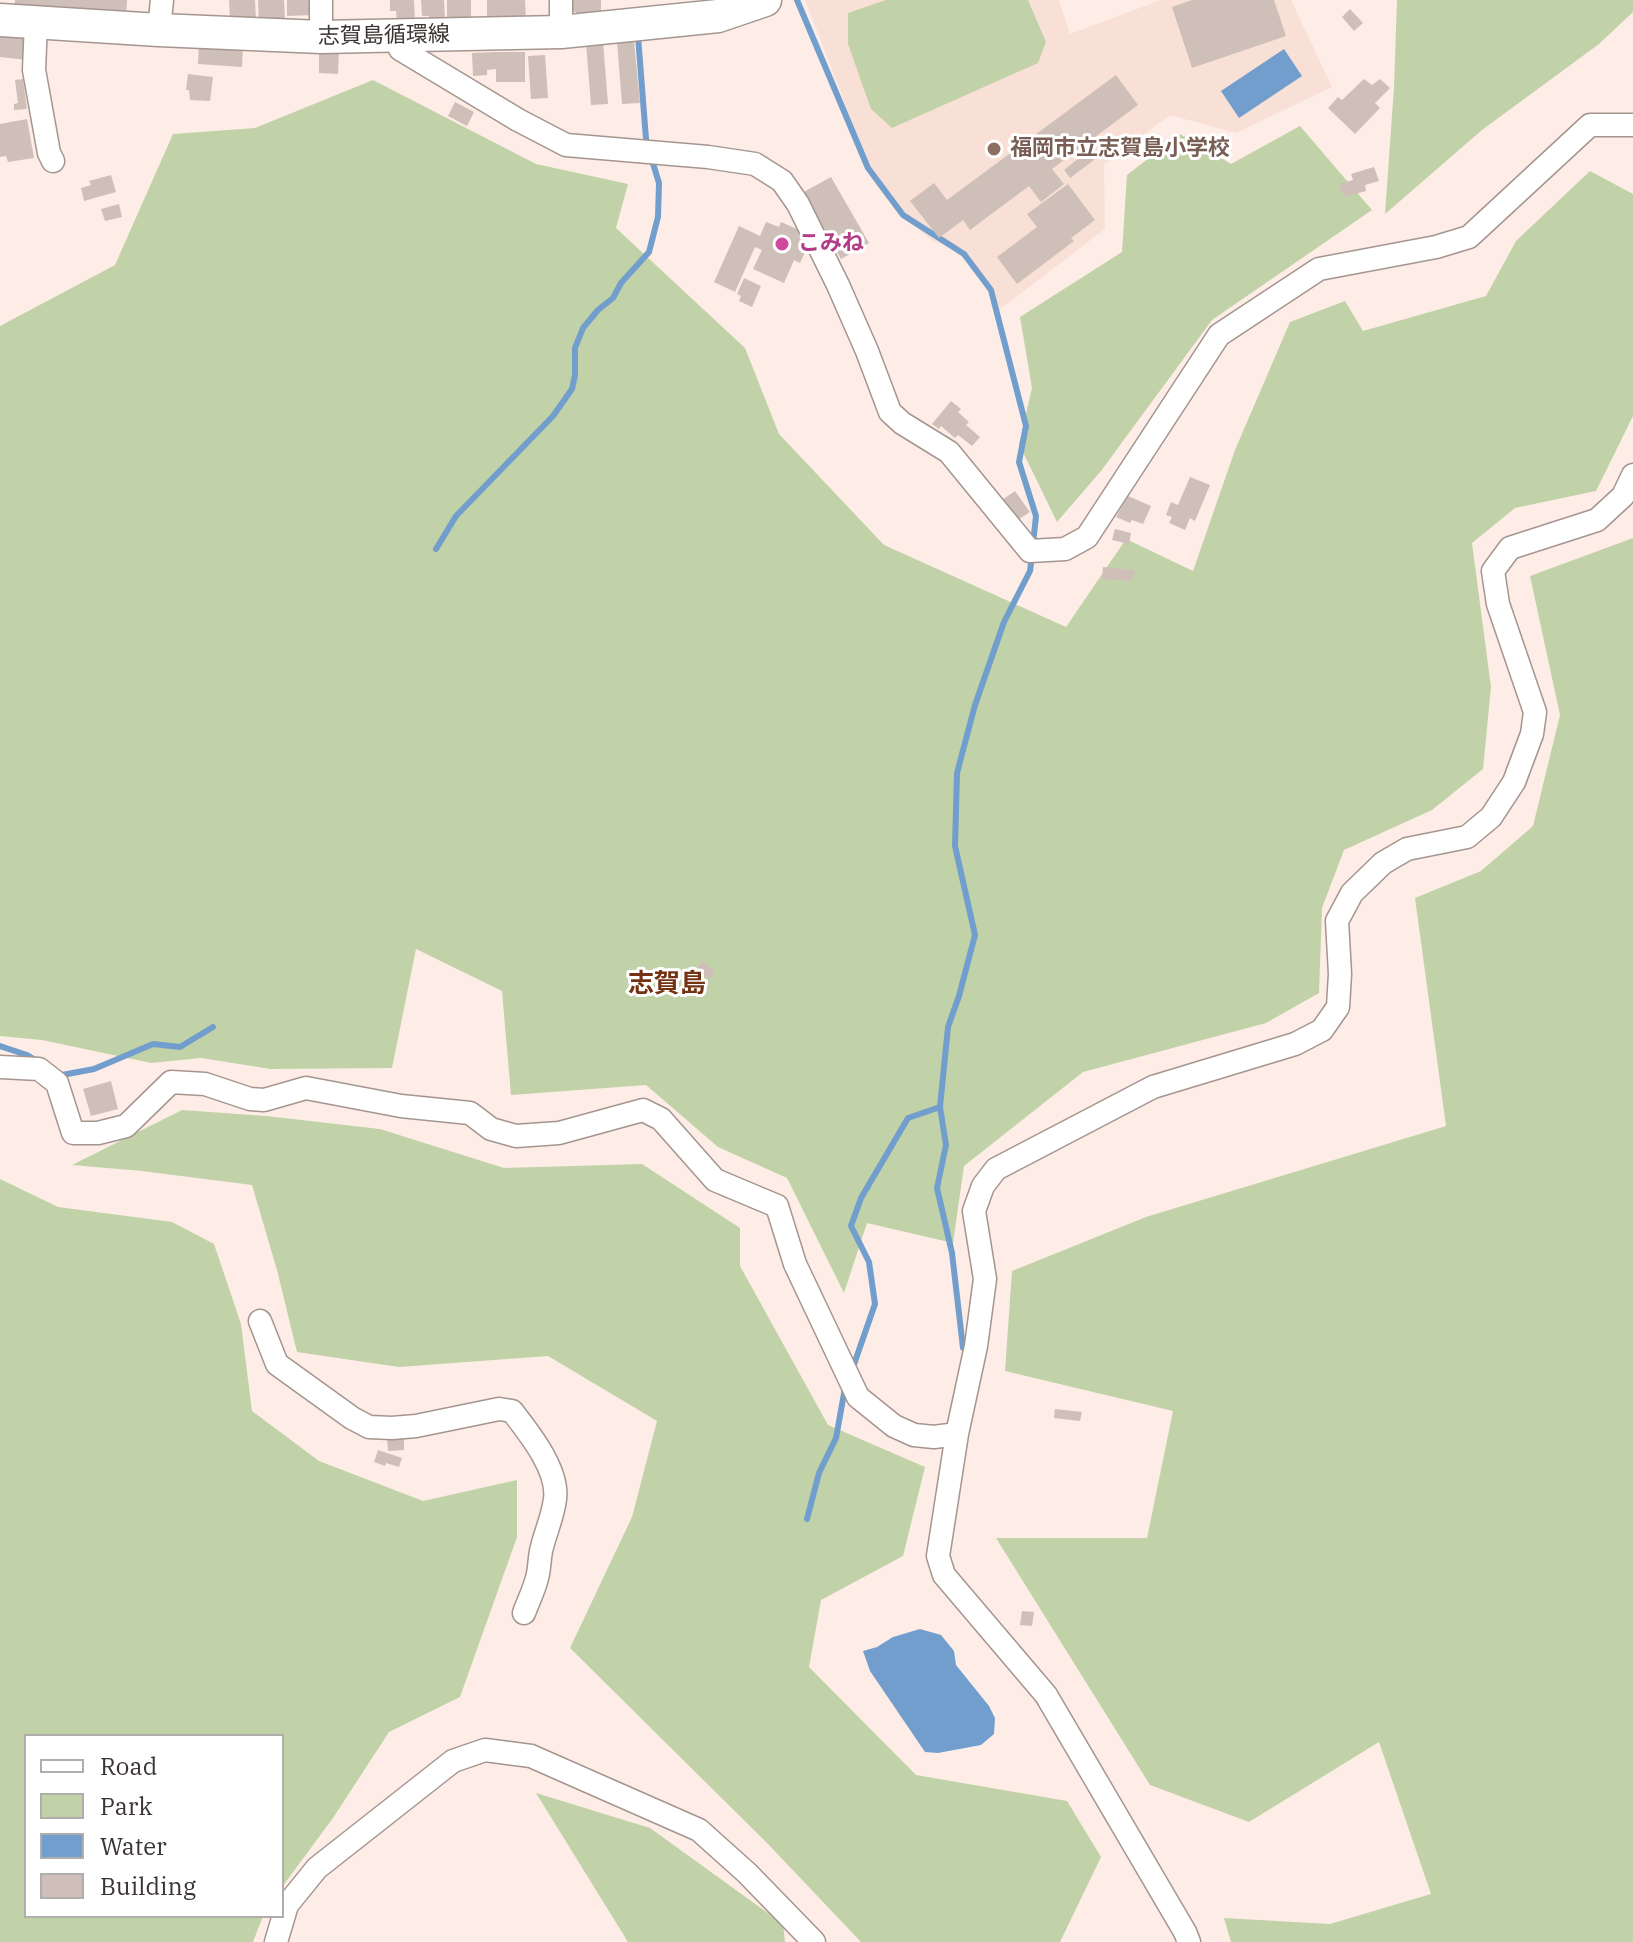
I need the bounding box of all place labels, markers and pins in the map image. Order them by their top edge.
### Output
place label: 福岡市立志賀島小学校 [1010,136,1230,162]
marker: 福岡市立志賀島小学校 [985,140,1003,158]
place label: こみね [798,231,864,257]
marker: こみね [773,235,791,253]

